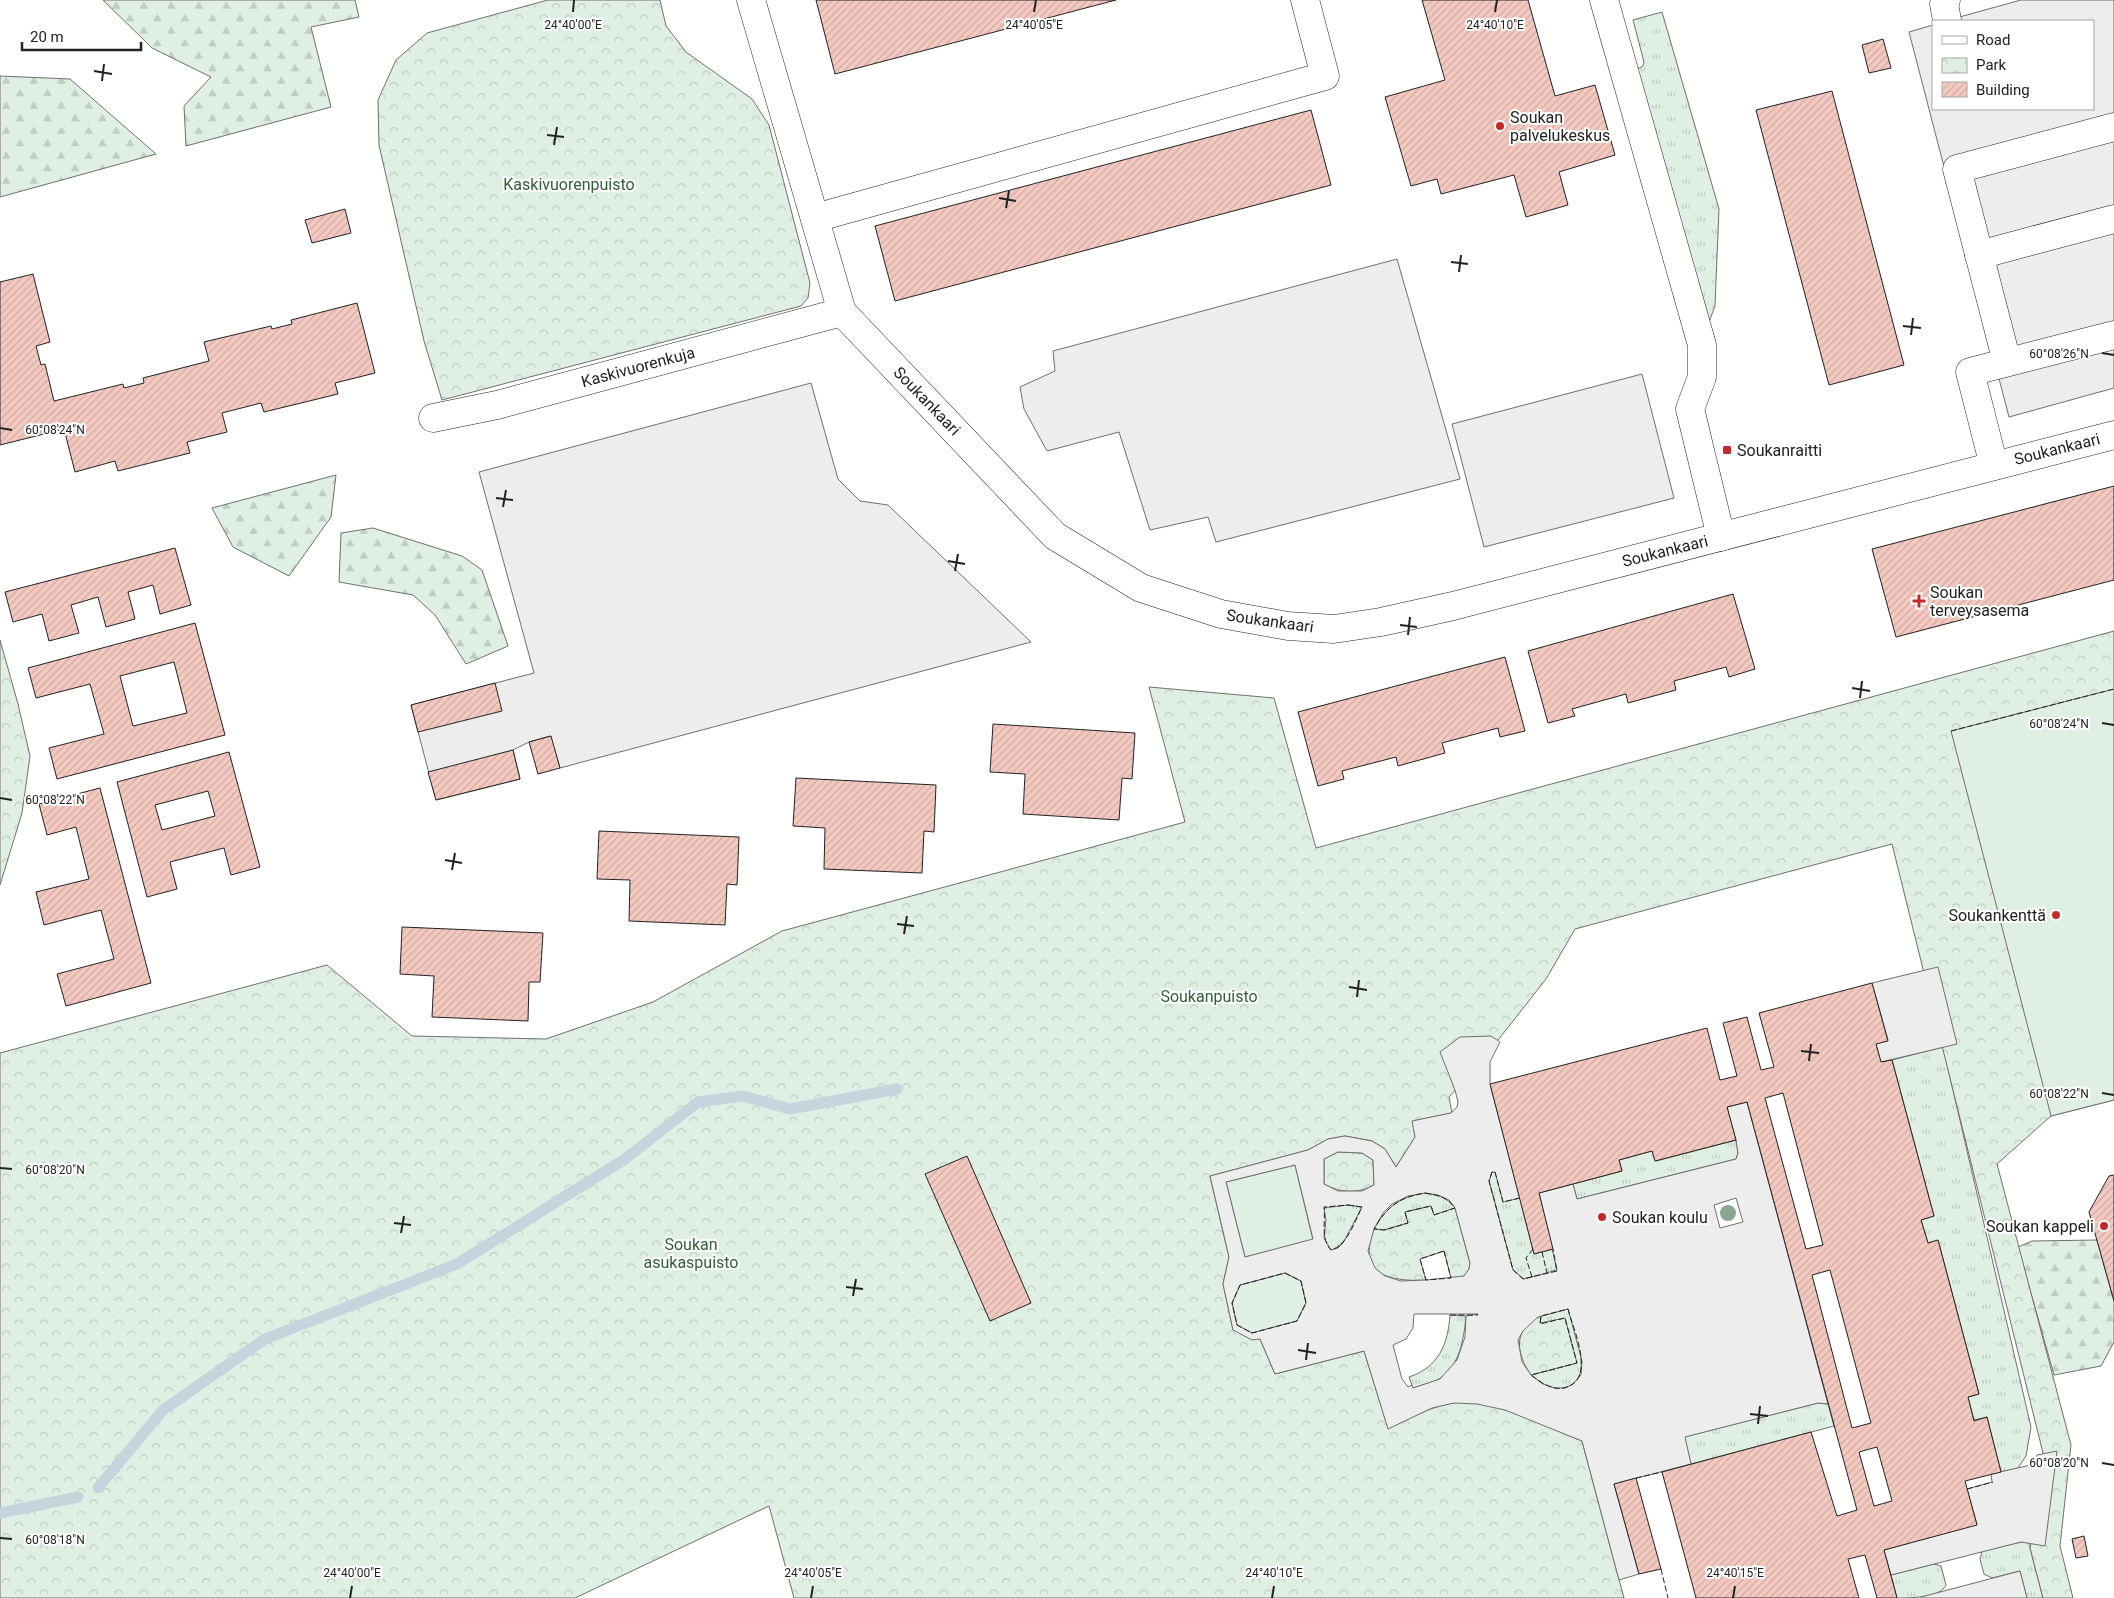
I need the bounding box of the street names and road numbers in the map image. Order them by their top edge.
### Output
street label: Kaskivuorenkuja [579,343,697,391]
street label: Soukankaari [890,363,964,439]
street label: Soukankaari [2012,429,2102,469]
street label: Soukankaari [1620,531,1710,571]
street label: Soukankaari [1225,605,1315,637]

